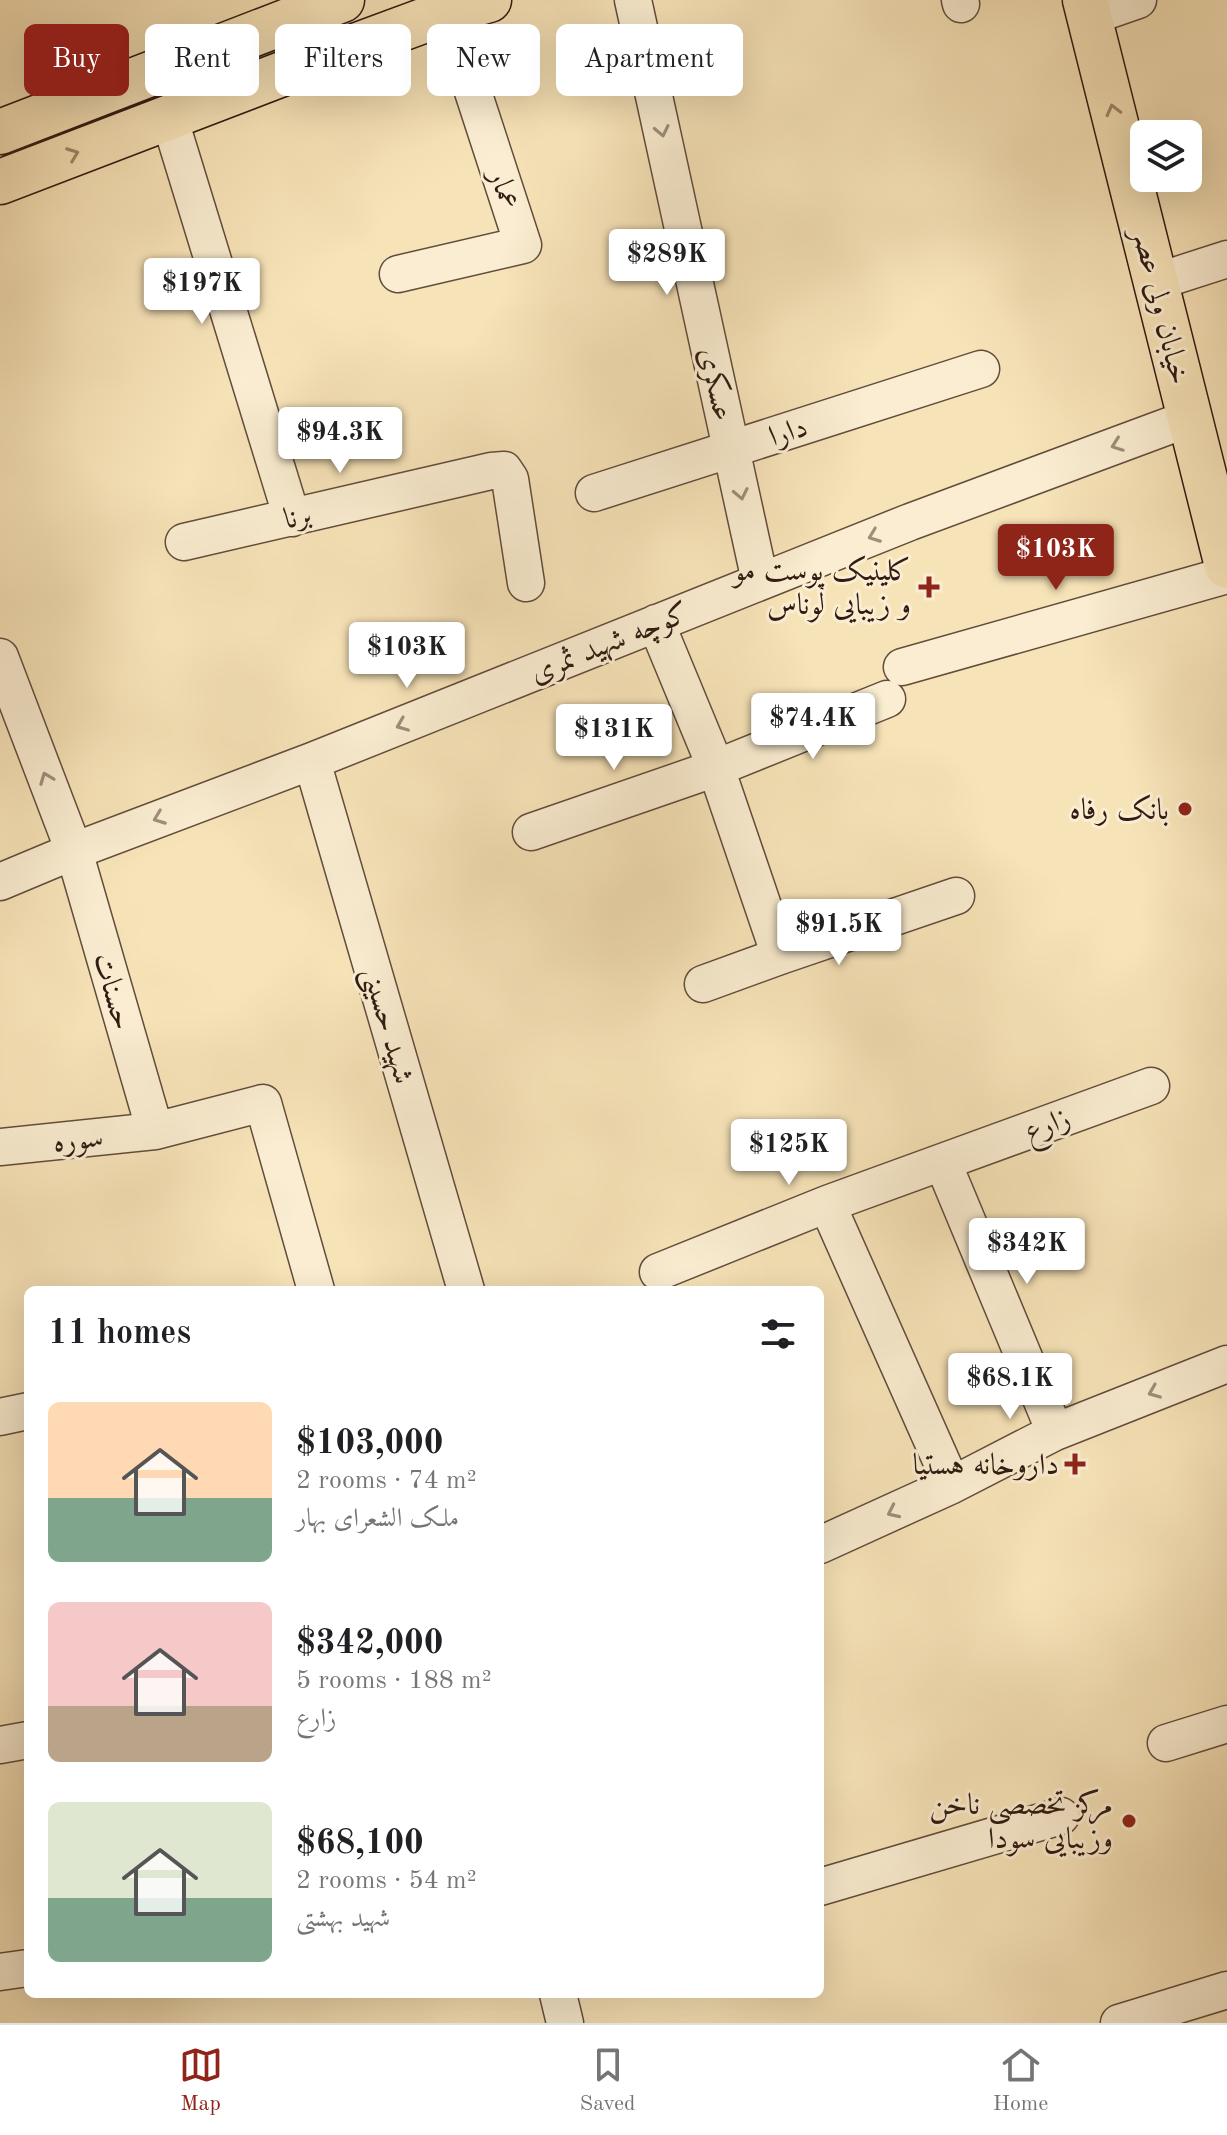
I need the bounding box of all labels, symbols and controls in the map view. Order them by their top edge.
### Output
chip: Buy [24,24,129,96]
chip: Rent [145,24,259,96]
chip: Filters [275,24,411,96]
chip: New [427,24,540,96]
chip: Apartment [556,24,743,96]
one-way arrow [1105,104,1122,117]
map controls [1130,120,1202,192]
button: layers [1130,120,1202,192]
one-way arrow [653,124,670,137]
one-way arrow [65,147,79,164]
street label: عمار [482,163,524,213]
street label: خیابان ولی عصر [1122,222,1194,389]
pin: $289K [611,229,723,297]
text: $289K [627,242,707,268]
pin: $197K [146,258,258,326]
text: $197K [162,271,242,297]
street label: عسکری [691,345,738,424]
pin: $94.3K [275,407,405,475]
street label: دارا [766,413,812,453]
text: $94.3K [296,420,384,446]
one-way arrow [1111,435,1125,452]
one-way arrow [732,487,749,501]
street label: برنا [281,500,314,536]
pin: $103K [1000,524,1112,592]
one-way arrow [868,527,882,543]
text: $103K [1016,537,1096,563]
place label: کلینیک پوست مو و زیبایی لوناس [730,555,911,624]
marker: کلینیک پوست مو و زیبایی لوناس [918,576,940,598]
street label: کوچه شهید ثمری [526,597,695,693]
pin: $103K [351,622,463,690]
text: $103K [367,635,447,661]
pin: $74.4K [748,693,878,761]
pin: $131K [558,704,670,772]
text: $74.4K [769,706,857,732]
one-way arrow [396,715,410,732]
text: $131K [574,717,654,743]
one-way arrow [39,772,56,786]
place label: بانک رفاه [1070,794,1169,827]
marker: بانک رفاه [1176,800,1194,818]
one-way arrow [153,809,167,825]
pin: $91.5K [774,899,904,967]
text: $91.5K [795,912,883,938]
street label: حسنات [87,950,137,1033]
street label: شهید حسینی [351,964,418,1089]
street label: زارع [1021,1104,1077,1155]
pin: $125K [733,1119,845,1187]
street label: سوره [52,1123,105,1161]
text: $125K [749,1132,829,1158]
pin: $342K [971,1218,1083,1286]
text: $342K [987,1231,1067,1257]
icon: filters [756,1312,800,1356]
text: 11 homes [48,1317,191,1351]
pin: $68.1K [945,1353,1075,1421]
text: $68.1K [966,1366,1054,1392]
one-way arrow [1148,1383,1162,1399]
text: $103,000 [296,1427,444,1461]
icon: home [112,1434,208,1530]
place label: داروخانه هستیا [912,1451,1059,1481]
marker: داروخانه هستیا [1066,1455,1084,1473]
text: 2 rooms · 74 m² [296,1468,477,1494]
one-way arrow [887,1502,901,1518]
text: ملک الشعرای بهار [296,1506,459,1532]
text: $342,000 [296,1627,444,1661]
icon: home [112,1634,208,1730]
text: 5 rooms · 188 m² [296,1668,492,1694]
text: زارع [296,1706,336,1732]
place label: مرکز تخصصی ناخن وزیبایی سودا [929,1788,1113,1858]
marker: مرکز تخصصی ناخن وزیبایی سودا [1120,1812,1138,1830]
text: $68,100 [296,1827,424,1861]
icon: home [112,1834,208,1930]
text: 2 rooms · 54 m² [296,1868,477,1894]
text: شهید بهشتی [296,1906,390,1932]
tab: Map [179,2043,223,2118]
tab: Saved [580,2043,636,2118]
tab: Home [993,2043,1048,2118]

